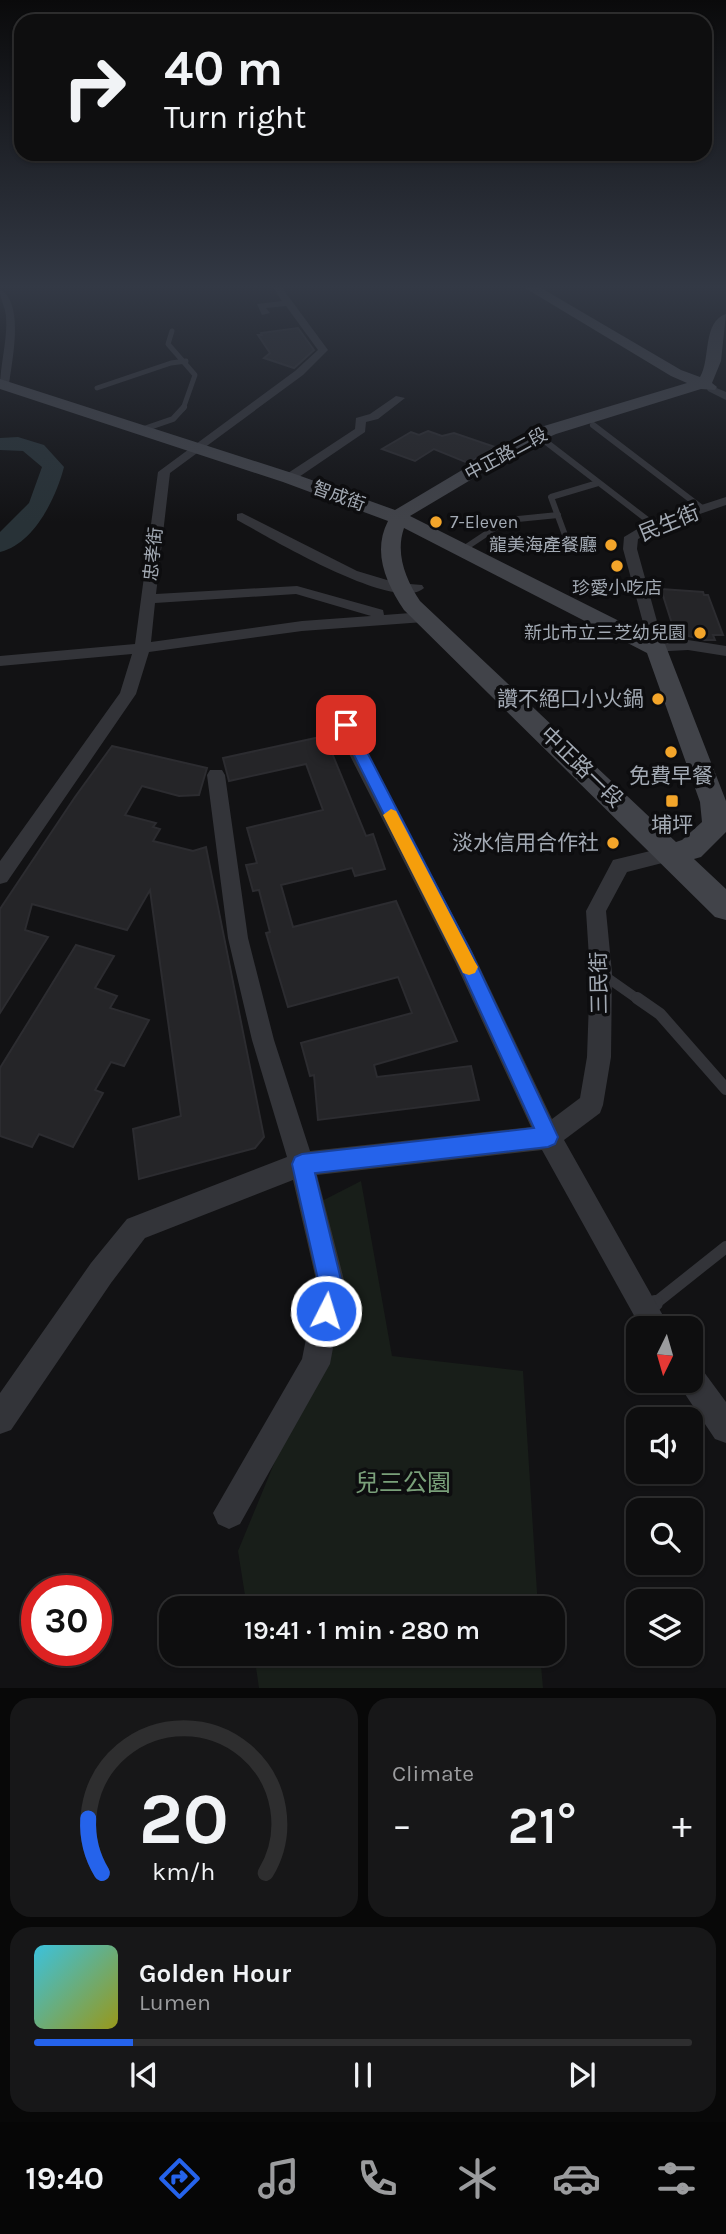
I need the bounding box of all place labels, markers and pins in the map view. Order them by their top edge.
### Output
place label: 7-Eleven [450,511,518,533]
marker: 7-Eleven [428,514,444,530]
place label: 龍美海產餐廳 [489,534,597,556]
marker: 龍美海產餐廳 [603,537,619,553]
marker: 珍愛小吃店 [609,558,625,574]
place label: 珍愛小吃店 [572,577,662,599]
place label: 新北市立三芝幼兒園 [524,622,686,644]
marker: 新北市立三芝幼兒園 [692,625,708,641]
place label: 讚不絕口小火鍋 [497,687,644,711]
marker: 讚不絕口小火鍋 [650,691,666,707]
pin [316,695,376,755]
marker: 免費早餐 [663,744,679,760]
place label: 免費早餐 [629,764,713,788]
marker: 埔坪 [664,793,680,809]
place label: 埔坪 [651,813,693,837]
place label: 淡水信用合作社 [452,831,599,855]
marker: 淡水信用合作社 [605,835,621,851]

